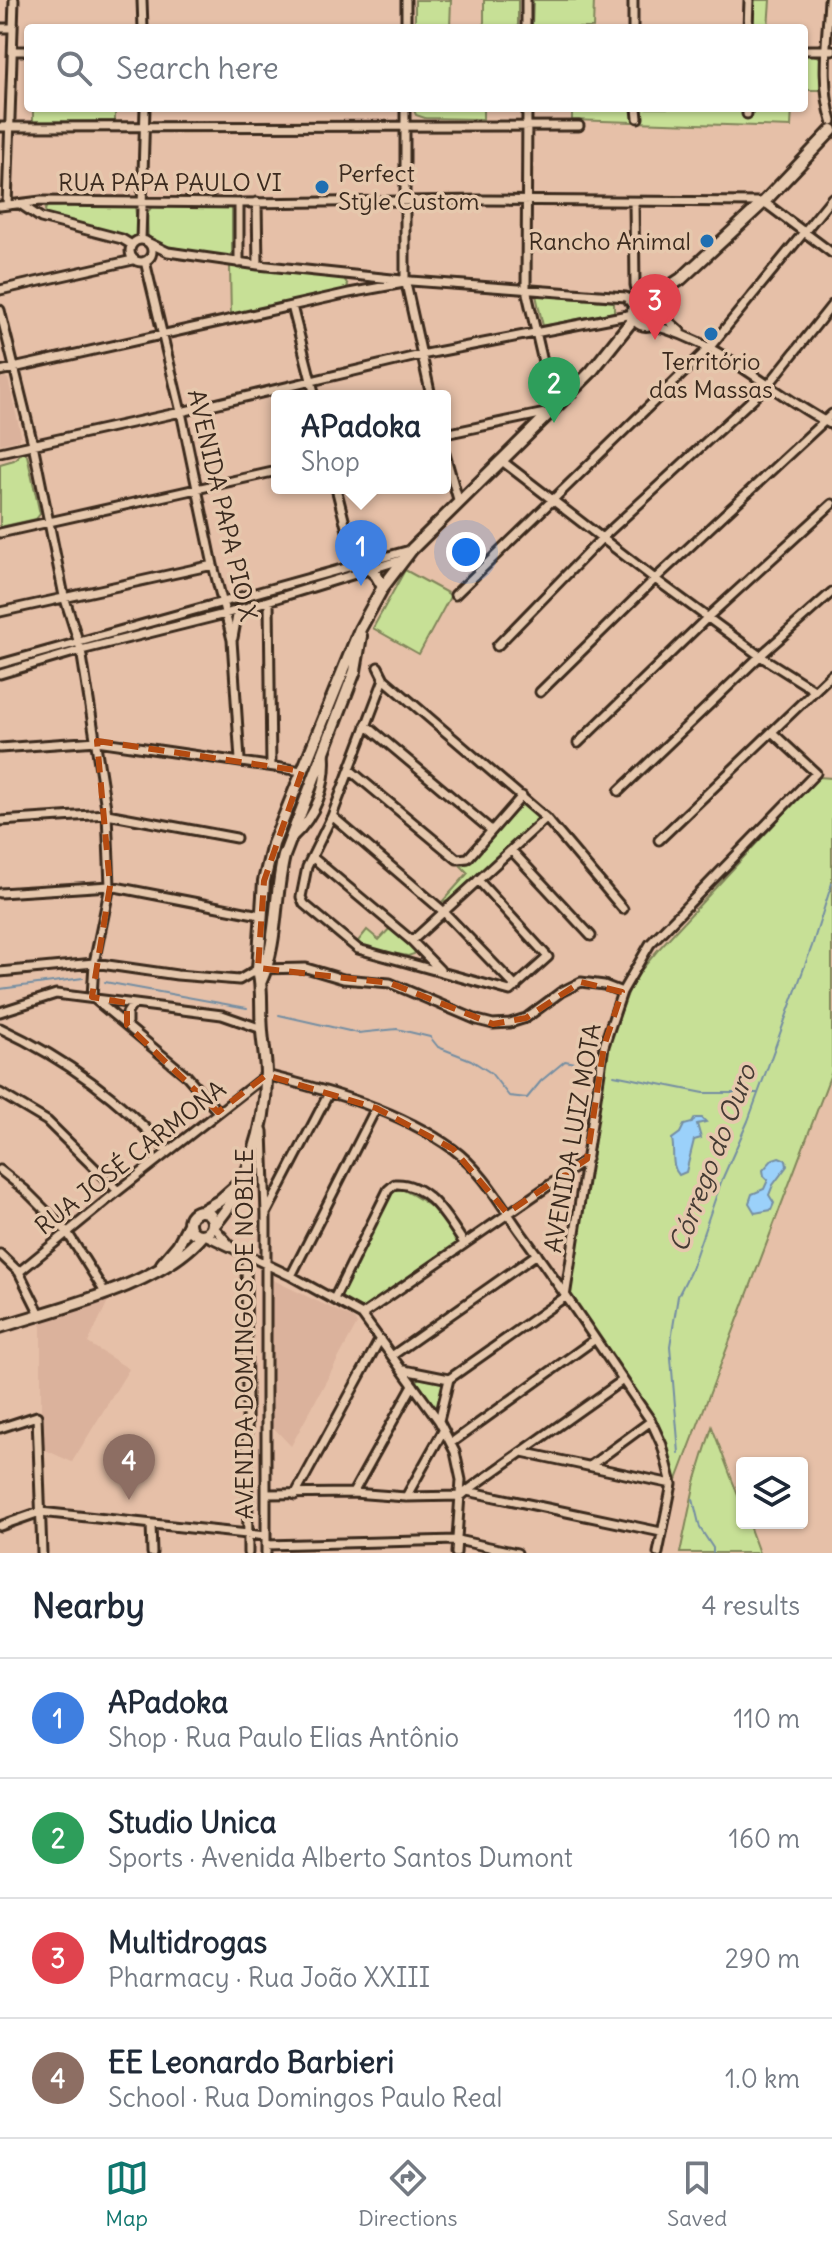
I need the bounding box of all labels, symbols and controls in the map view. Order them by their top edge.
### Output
search box [24,24,808,112]
icon: search [52,46,96,90]
text: Search here [116,49,279,87]
place label: Perfect Style Custom [338,158,480,216]
street label: RUA PAPA PAULO VI [58,167,282,197]
marker: Perfect Style Custom [313,178,331,196]
place label: Rancho Animal [528,226,691,256]
marker: Rancho Animal [698,232,716,250]
pin: 3 [629,274,681,340]
marker: Território das Massas [702,325,720,343]
place label: Território das Massas [649,346,773,404]
pin: 2 [528,357,580,423]
street label: AVENIDA PAPA PIO X [182,386,264,624]
popup [271,390,451,494]
text: APadoka [301,407,421,445]
text: Shop [301,445,360,478]
pin: 1 [335,520,387,586]
your location [446,532,486,572]
street label: AVENIDA LUIZ MOTA [537,1021,607,1255]
water label: Córrego do Ouro [661,1059,763,1256]
street label: RUA JOSÉ CARMONA [29,1073,231,1241]
street label: AVENIDA DOMINGOS DE NOBILE [229,1148,259,1520]
pin: 4 [103,1434,155,1500]
map controls [736,1457,808,1529]
button: layers [736,1457,808,1529]
text: Nearby [32,1584,145,1627]
text: 4 results [702,1589,800,1622]
text: APadoka [108,1683,228,1721]
text: 1 [53,1702,63,1735]
text: 110 m [733,1702,800,1735]
text: Shop · Rua Paulo Elias Antônio [108,1721,459,1754]
text: Studio Unica [108,1803,277,1841]
text: 2 [51,1822,65,1855]
text: 160 m [729,1822,800,1855]
text: Sports · Avenida Alberto Santos Dumont [108,1841,573,1874]
text: Multidrogas [108,1923,267,1961]
text: 3 [51,1942,65,1975]
text: 290 m [725,1942,800,1975]
text: Pharmacy · Rua João XXIII [108,1961,430,1994]
text: EE Leonardo Barbieri [108,2043,394,2081]
text: 4 [50,2062,66,2095]
text: 1.0 km [725,2062,800,2095]
text: School · Rua Domingos Paulo Real [108,2081,502,2114]
tab: Map [105,2156,149,2232]
tab: Directions [358,2156,458,2232]
tab: Saved [667,2156,727,2232]

